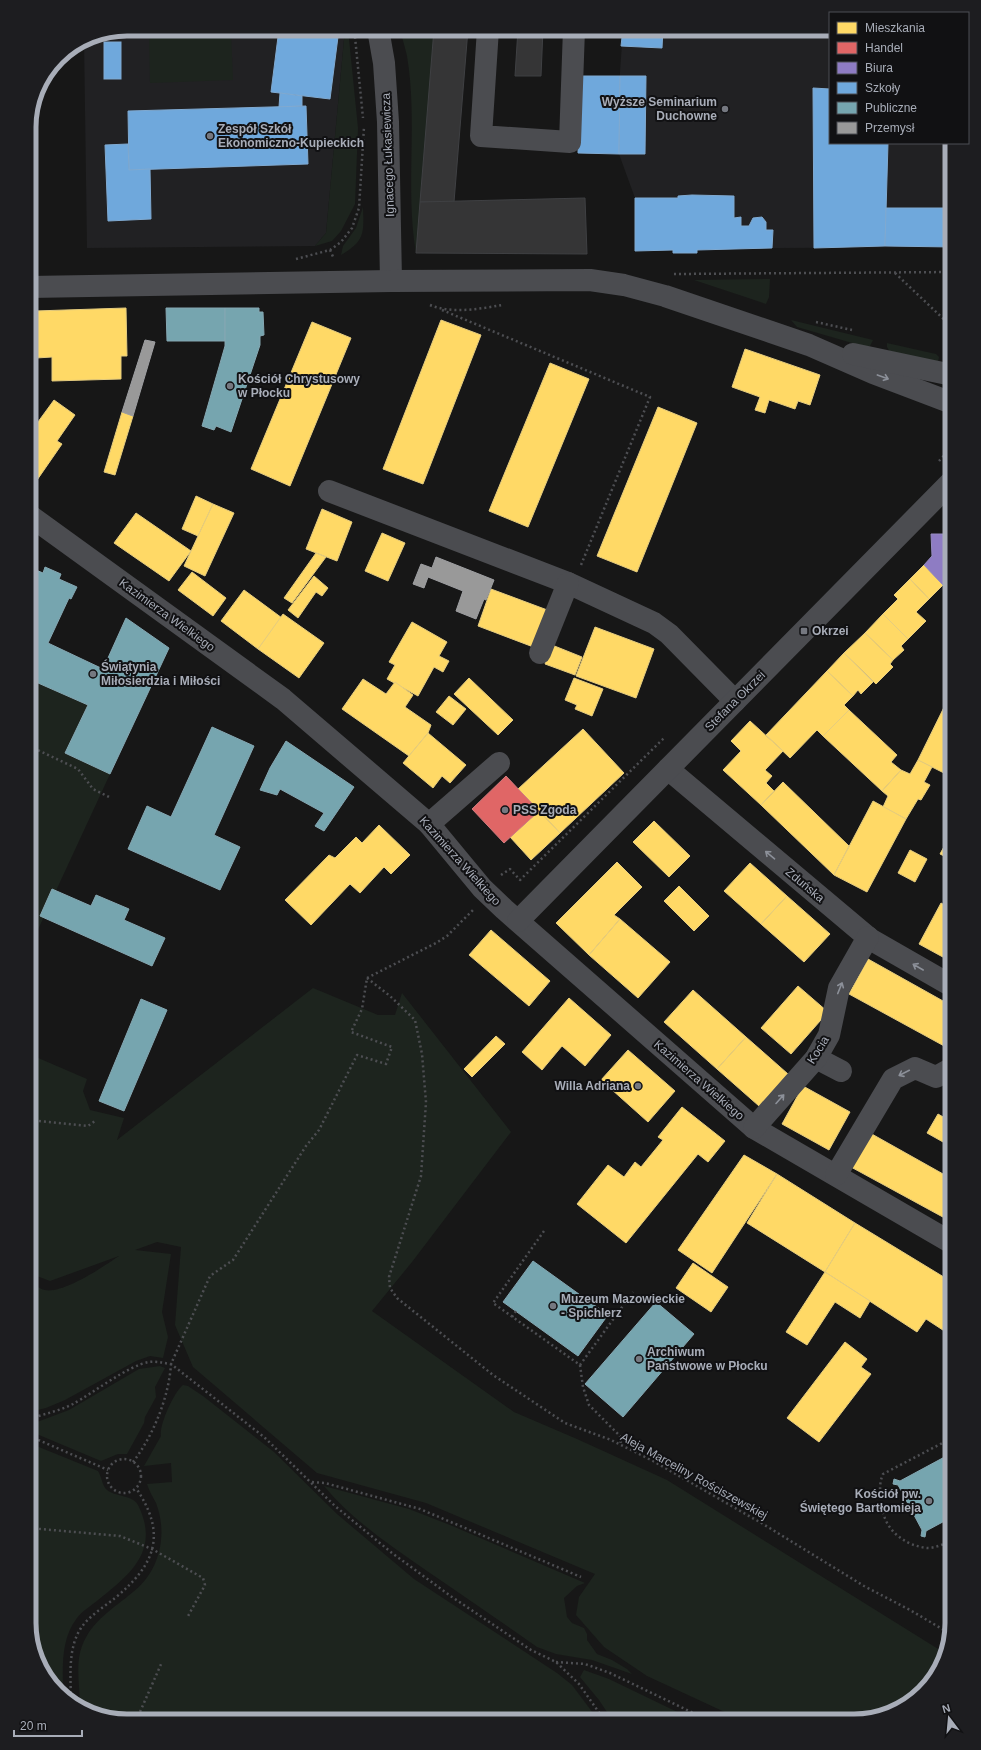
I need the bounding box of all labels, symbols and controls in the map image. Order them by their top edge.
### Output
legend [829,12,969,144]
text: Mieszkania [865,21,925,35]
text: Handel [865,41,903,55]
text: Biura [865,61,893,75]
text: Szkoły [865,81,900,95]
street label: Ignacego Łukasiewicza [379,92,397,217]
place label: Wyższe Seminarium Duchowne [602,95,717,123]
text: Publiczne [865,101,917,115]
marker: Wyższe Seminarium Duchowne [720,104,730,114]
text: Przemysł [865,121,915,135]
place label: Zespół Szkół Ekonomiczno-Kupieckich [218,122,364,150]
marker: Zespół Szkół Ekonomiczno-Kupieckich [205,131,215,141]
place label: Kościół Chrystusowy w Płocku [237,372,360,400]
one-way arrow [877,374,889,382]
marker: Kościół Chrystusowy w Płocku [225,381,235,391]
street label: Kazimierza Wielkiego [116,576,218,655]
place label: Okrzei [812,624,849,638]
marker: Okrzei [799,626,809,636]
place label: Świątynia Miłosierdzia i Miłości [101,659,220,688]
street label: Stefana Okrzei [702,668,768,734]
marker: Świątynia Miłosierdzia i Miłości [88,669,98,679]
place label: PSS Zgoda [513,803,577,817]
marker: PSS Zgoda [500,805,510,815]
street label: Kazimierza Wielkiego [416,814,504,909]
one-way arrow [765,851,776,860]
street label: Zduńska [783,865,827,905]
one-way arrow [912,962,924,970]
one-way arrow [837,982,844,994]
street label: Kocia [804,1033,832,1066]
street label: Kazimierza Wielkiego [651,1037,747,1123]
one-way arrow [898,1070,910,1078]
place label: Willa Adriana [555,1079,630,1093]
marker: Willa Adriana [633,1081,643,1091]
one-way arrow [775,1094,784,1104]
place label: Muzeum Mazowieckie - Spichlerz [561,1292,685,1320]
marker: Muzeum Mazowieckie - Spichlerz [548,1301,558,1311]
place label: Archiwum Państwowe w Płocku [647,1345,768,1373]
marker: Archiwum Państwowe w Płocku [634,1354,644,1364]
street label: Aleja Marceliny Rościszewskiej [618,1430,770,1522]
place label: Kościół pw. Świętego Bartłomieja [800,1487,921,1515]
marker: Kościół pw. Świętego Bartłomieja [924,1496,934,1506]
north arrow [929,1698,969,1738]
text: N [941,1702,952,1715]
scale bar [14,1712,82,1738]
text: 20 m [20,1719,47,1733]

